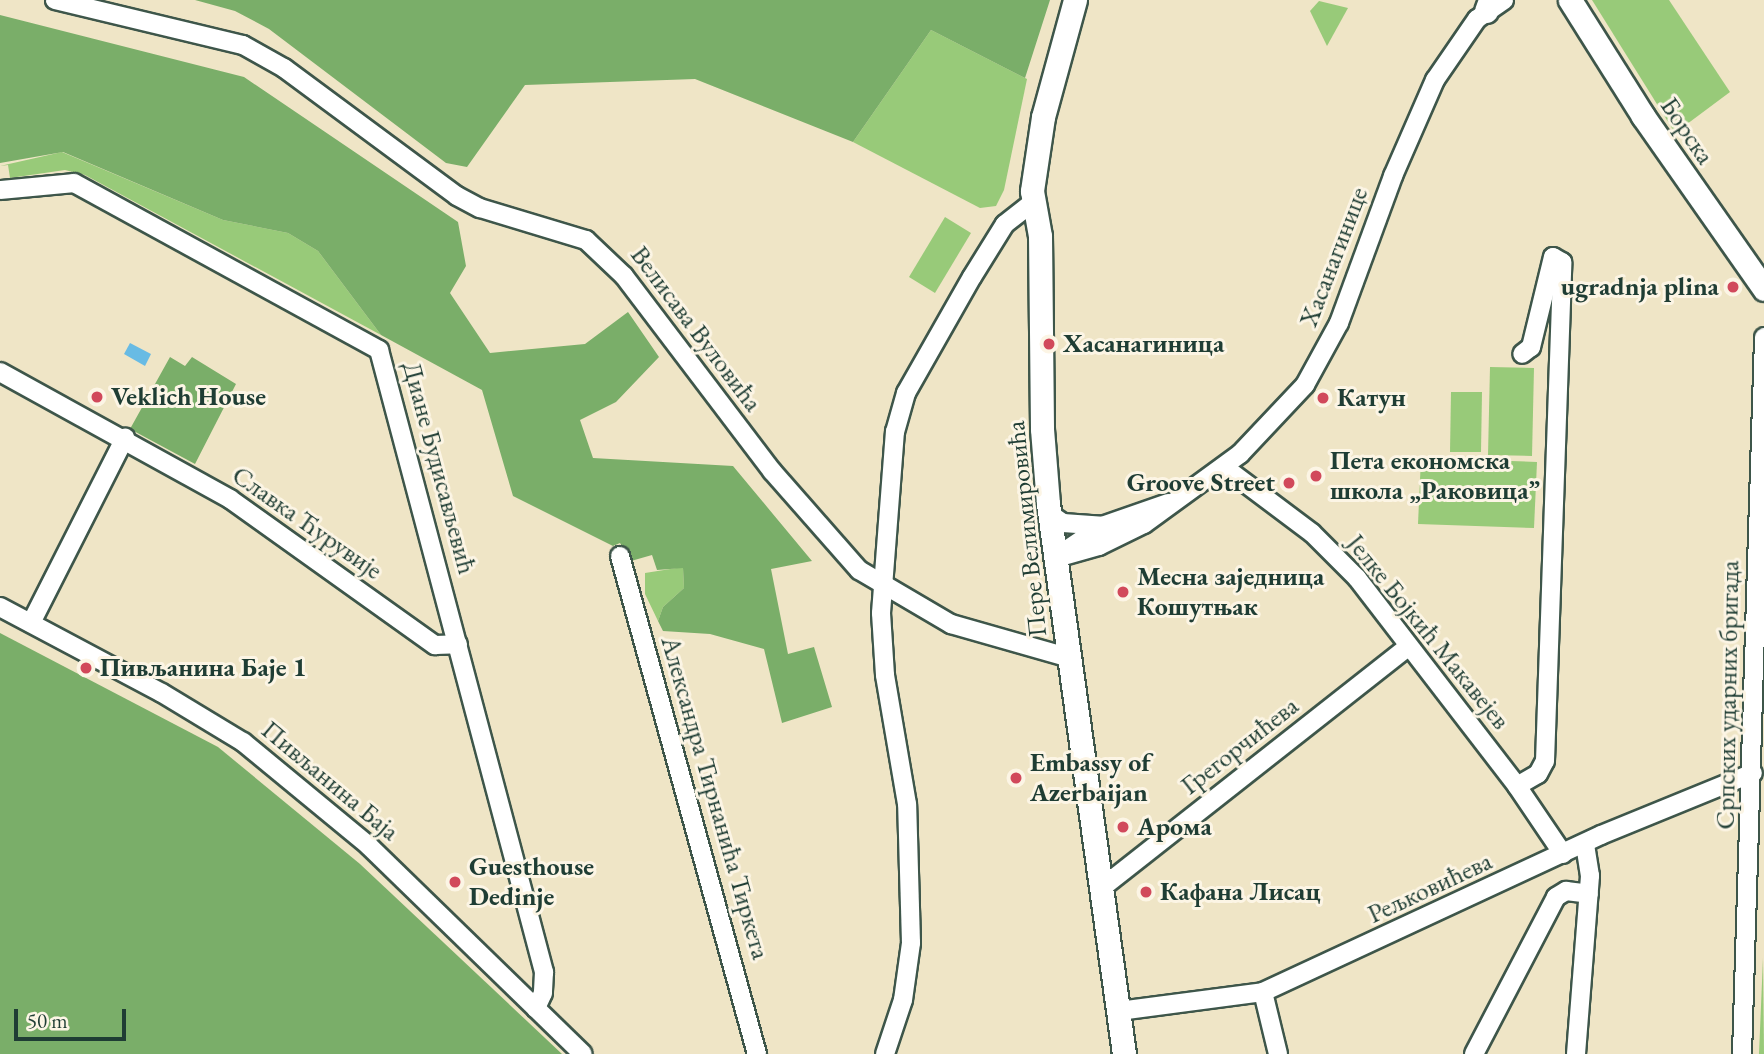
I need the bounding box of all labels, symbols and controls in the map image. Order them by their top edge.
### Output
street label: Борска [1653,92,1721,170]
street label: Хасанагинице [1293,183,1375,331]
street label: Велисава Вуловића [624,240,768,418]
place label: ugradnja plina [1561,271,1719,303]
marker: ugradnja plina [1725,279,1741,295]
place label: Хасанагиница [1063,328,1224,360]
marker: Хасанагиница [1041,336,1057,352]
street label: Диане Будисављевић [396,358,482,578]
place label: Veklich House [111,381,266,413]
place label: Катун [1337,382,1406,414]
marker: Veklich House [89,389,105,405]
marker: Катун [1315,390,1331,406]
street label: Пере Велимировића [1000,419,1054,639]
place label: Пета економска школа „Раковица” [1330,445,1540,506]
street label: Славка Ћурувије [226,460,388,586]
place label: Groove Street [1127,467,1275,499]
marker: Пета економска школа „Раковица” [1308,468,1324,484]
marker: Groove Street [1281,475,1297,491]
street label: Јелке Бојкић Макавејев [1340,528,1516,736]
street label: Српских ударних бригада [1710,560,1746,830]
place label: Месна заједница Кошутњак [1137,561,1324,622]
marker: Месна заједница Кошутњак [1115,584,1131,600]
street label: Александра Тирнанића Тиркета [654,633,776,963]
place label: Пивљанина Баје 1 [100,652,307,684]
marker: Пивљанина Баје 1 [78,660,94,676]
street label: Грегорчићева [1175,690,1305,802]
street label: Пивљанина Баја [255,714,405,848]
place label: Embassy of Azerbaijan [1030,747,1151,808]
marker: Embassy of Azerbaijan [1008,770,1024,786]
place label: Арома [1137,811,1212,843]
marker: Арома [1115,819,1131,835]
street label: Рељковићева [1363,846,1497,930]
place label: Guesthouse Dedinje [469,851,594,912]
marker: Guesthouse Dedinje [447,874,463,890]
place label: Кафана Лисац [1160,876,1321,908]
marker: Кафана Лисац [1138,884,1154,900]
scale bar [18,995,130,1038]
text: 50 m [27,1007,68,1034]

